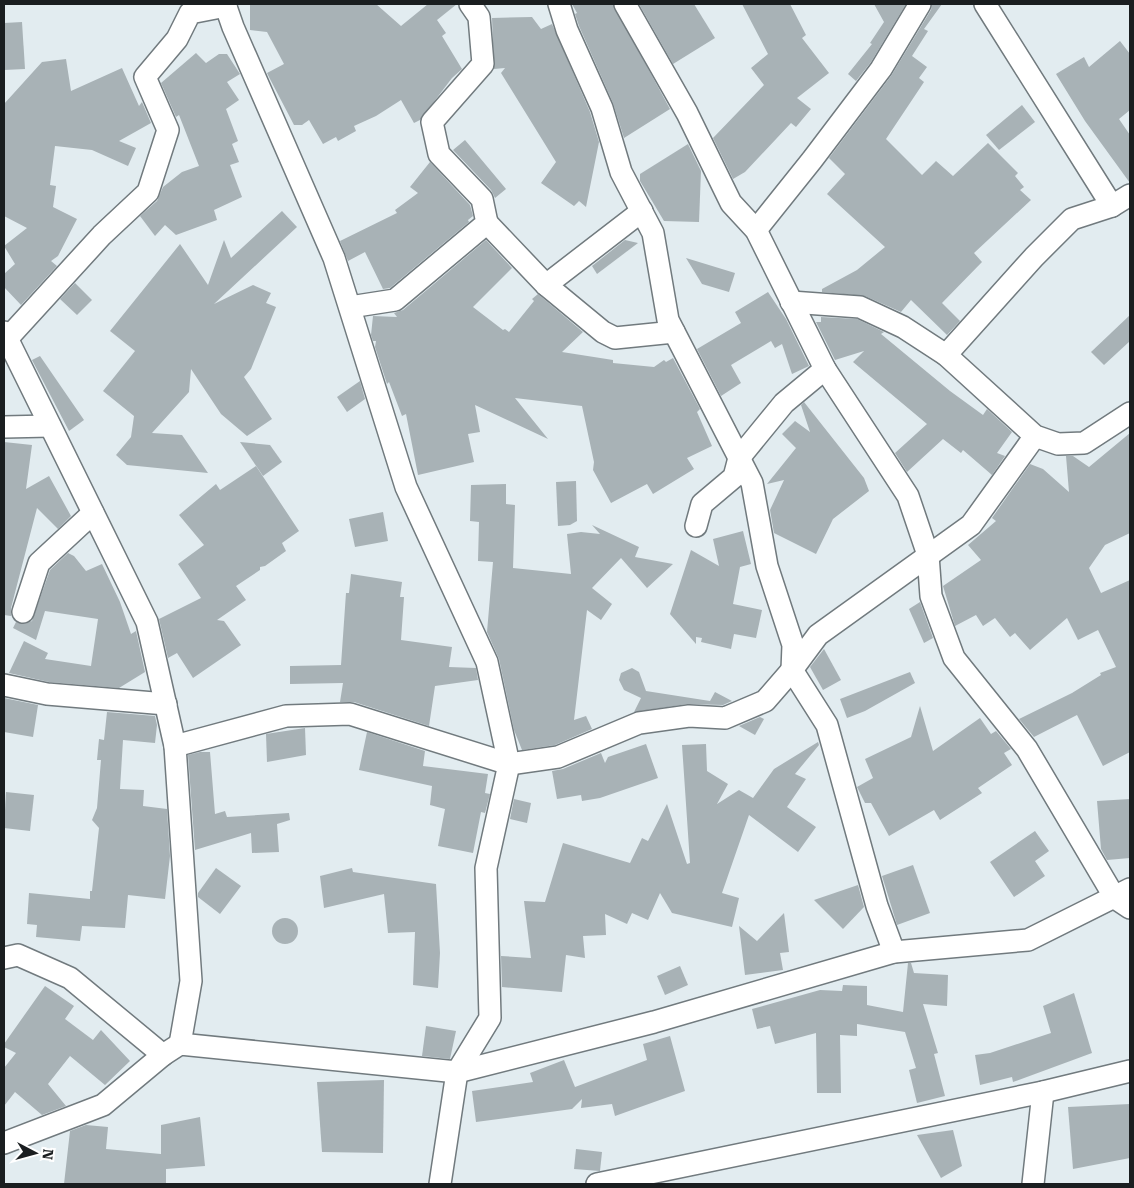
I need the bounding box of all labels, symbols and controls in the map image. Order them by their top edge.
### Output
north arrow [10,1128,60,1178]
text: N [39,1148,56,1161]

